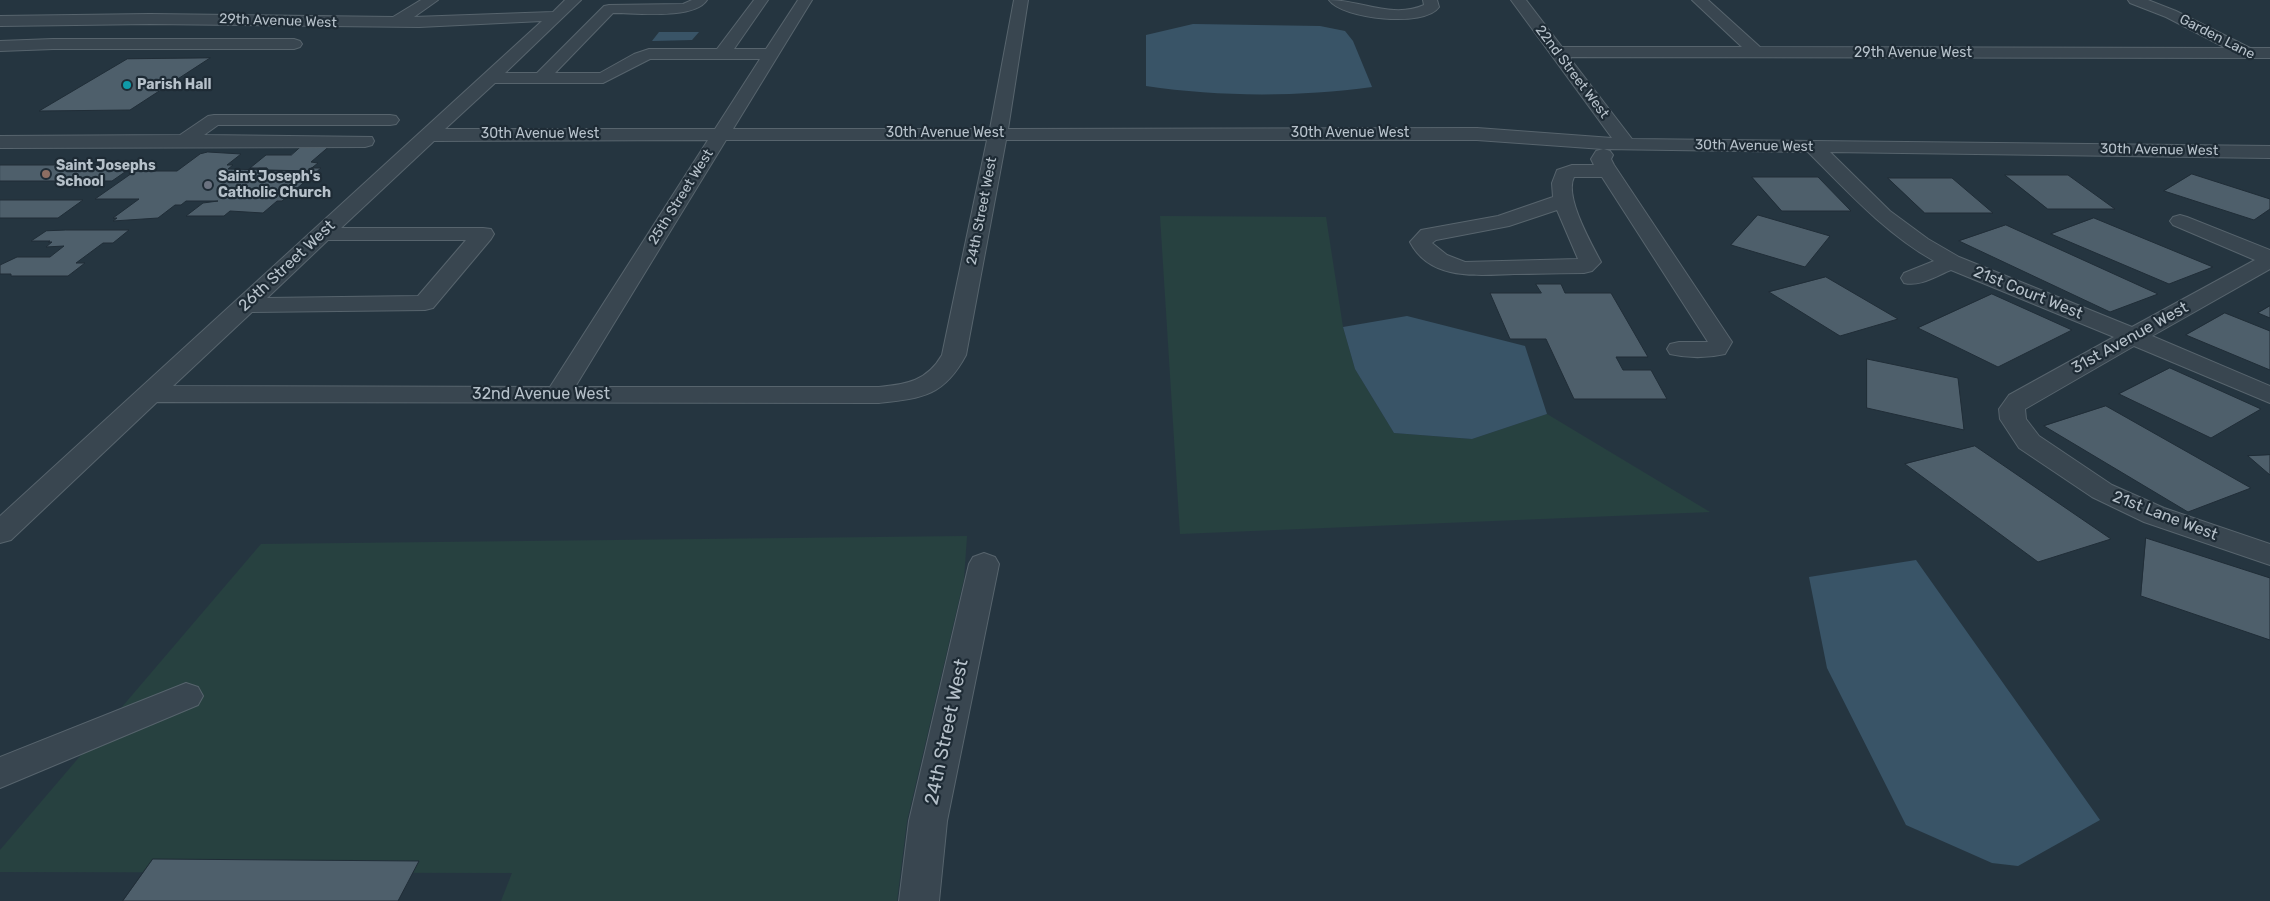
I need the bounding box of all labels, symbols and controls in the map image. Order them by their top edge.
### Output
street label: 29th Avenue West [219,11,337,31]
street label: Garden Lane [2176,11,2258,63]
street label: 22nd Street West [1532,22,1612,122]
street label: 29th Avenue West [1854,45,1972,61]
place label: Parish Hall [137,77,211,93]
marker: Parish Hall [121,79,133,91]
street label: 30th Avenue West [886,125,1004,141]
street label: 30th Avenue West [1291,125,1409,141]
street label: 30th Avenue West [481,126,599,142]
street label: 30th Avenue West [1695,137,1813,155]
street label: 30th Avenue West [2100,141,2218,159]
street label: 25th Street West [645,146,717,248]
street label: 24th Street West [963,156,1001,266]
place label: Saint Josephs School [56,158,156,190]
marker: Saint Josephs School [40,168,52,180]
place label: Saint Joseph's Catholic Church [218,169,331,202]
marker: Saint Joseph's Catholic Church [202,179,214,191]
street label: 26th Street West [235,216,339,316]
street label: 21st Court West [1971,262,2085,324]
street label: 31st Avenue West [2068,298,2192,378]
street label: 32nd Avenue West [472,384,610,404]
street label: 21st Lane West [2110,487,2220,545]
street label: 24th Street West [920,657,974,807]

